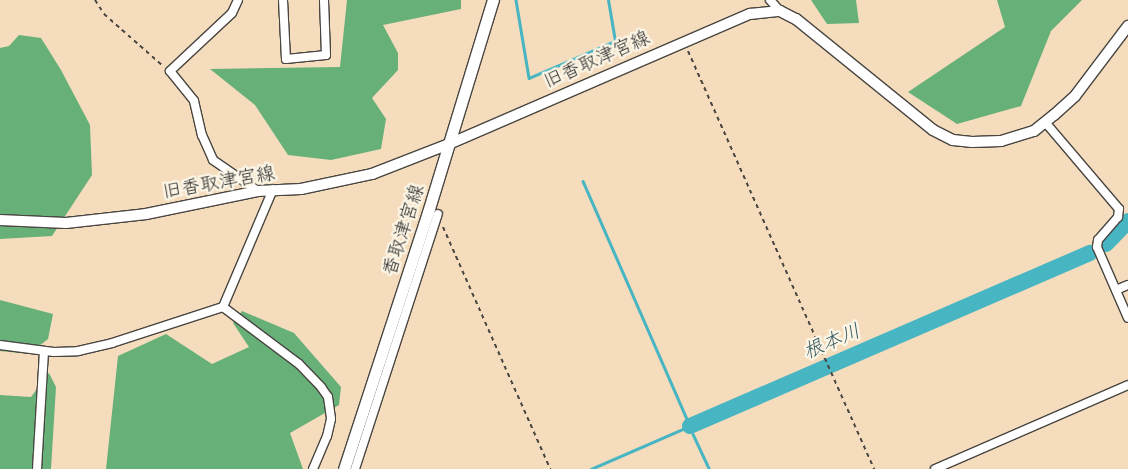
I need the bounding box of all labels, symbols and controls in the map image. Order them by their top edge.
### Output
street label: 旧香取津宮線 [540,26,654,94]
street label: 旧香取津宮線 [161,162,277,204]
street label: 香取津宮線 [378,181,430,279]
water label: 根本川 [800,319,864,365]

